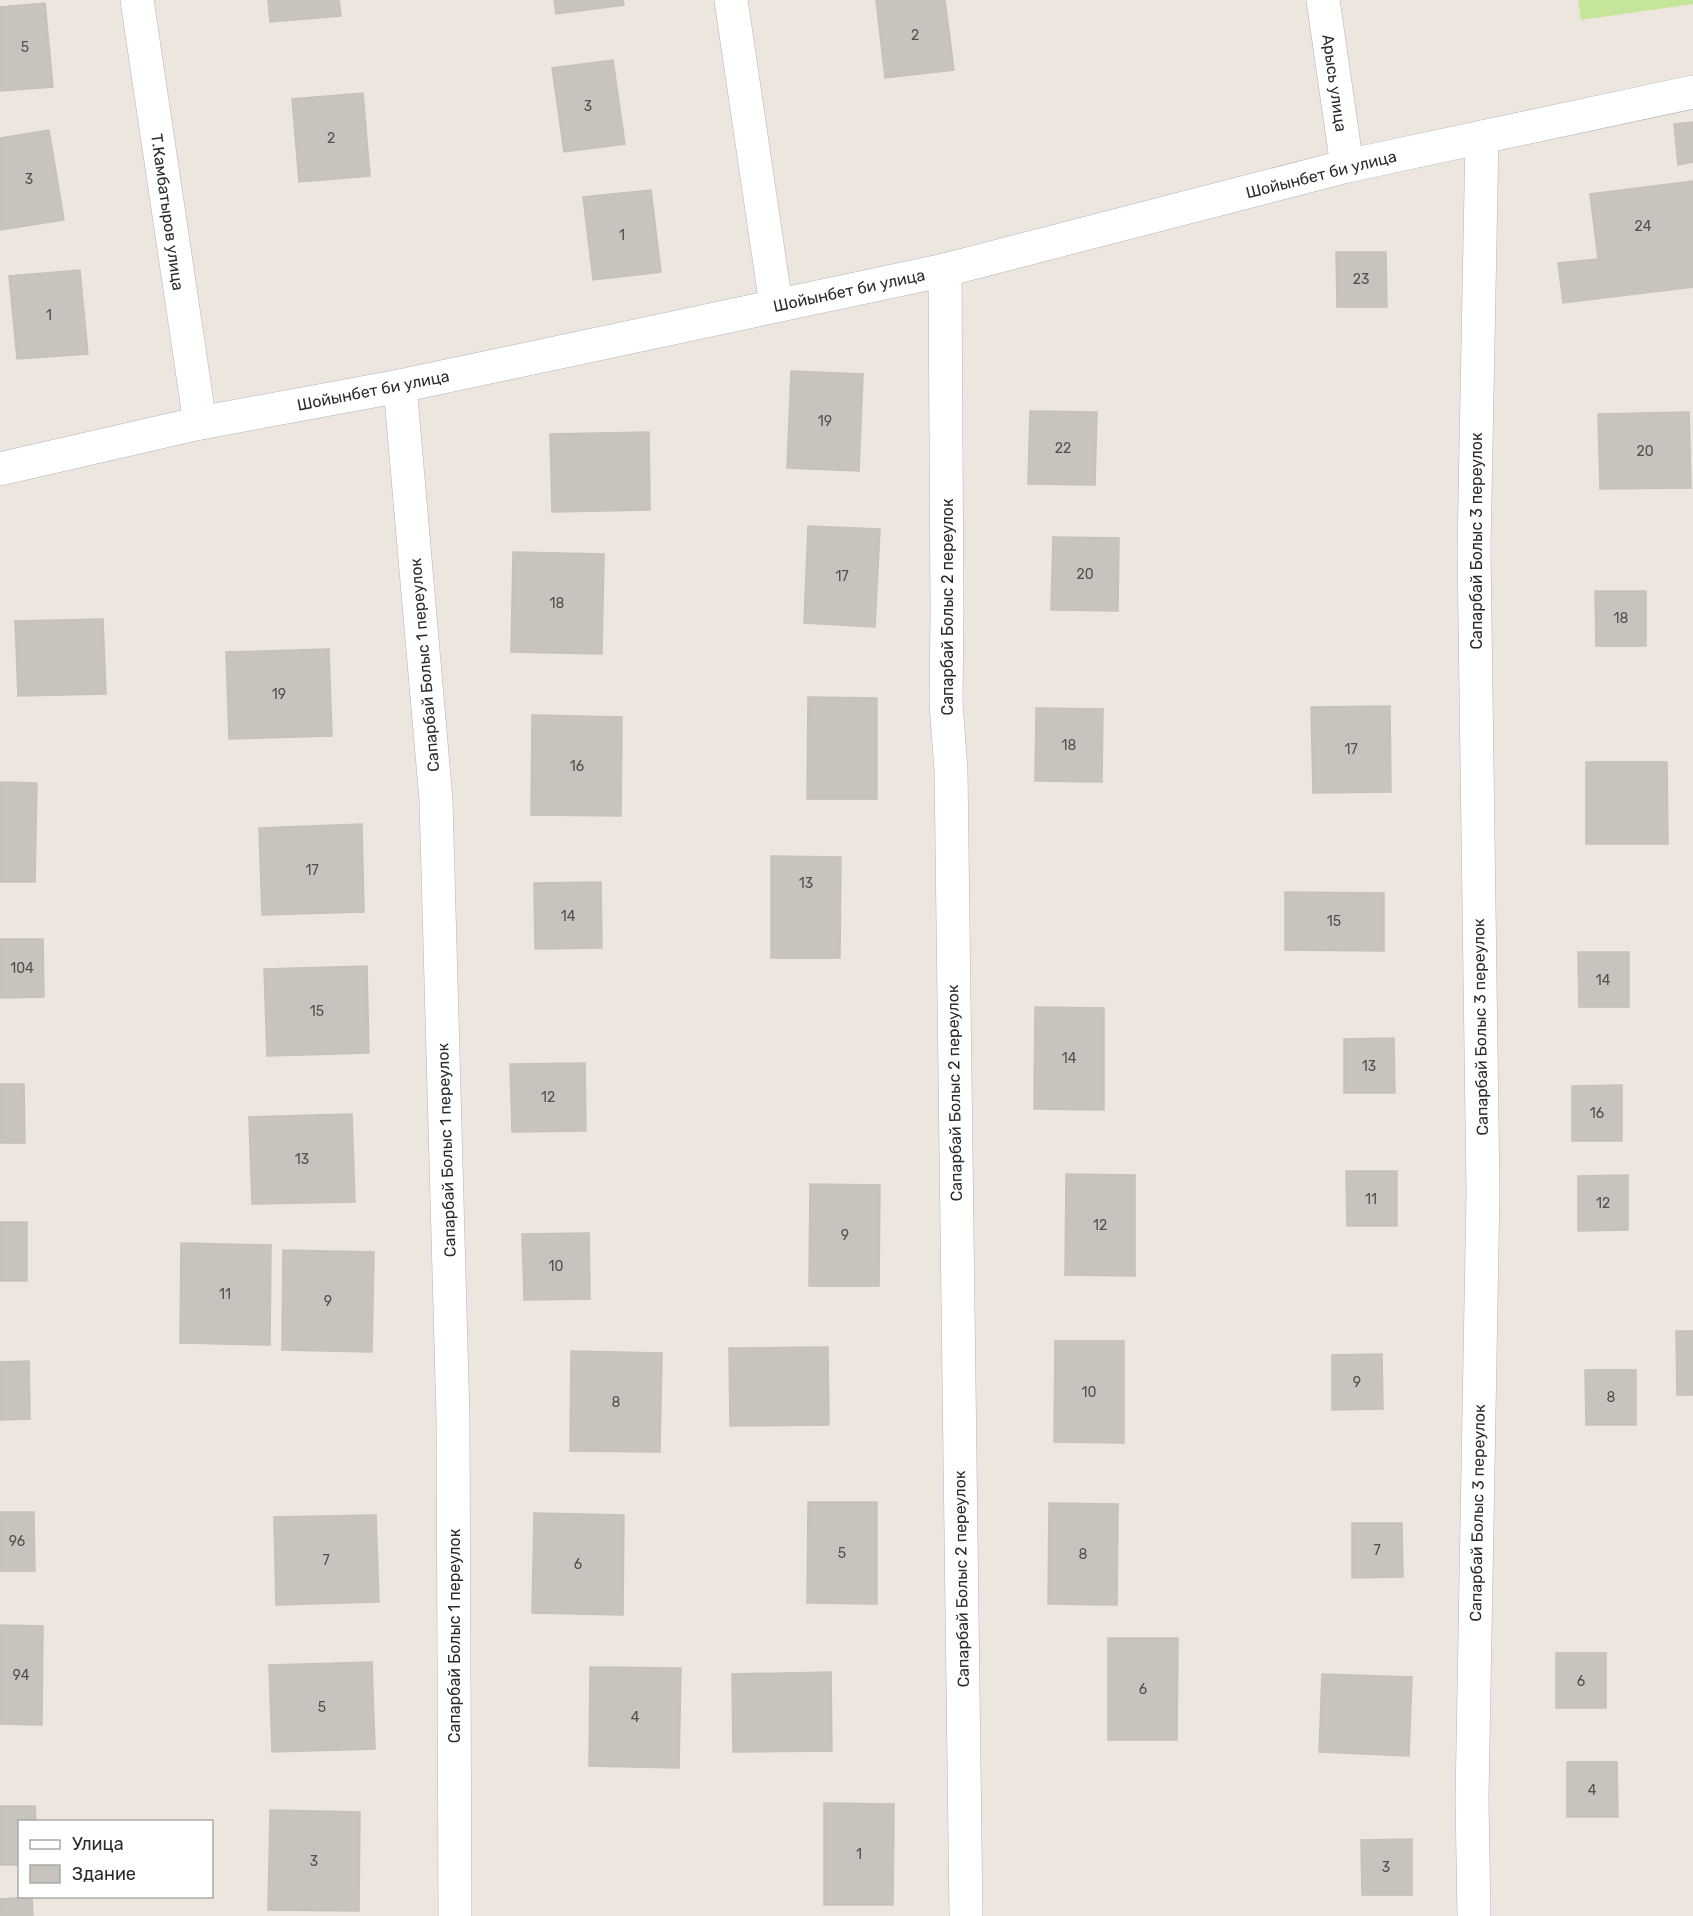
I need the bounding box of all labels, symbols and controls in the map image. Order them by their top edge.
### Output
house number: 2 [911,27,919,44]
street label: Арысь улица [1318,33,1351,133]
house number: 5 [21,39,29,56]
house number: 3 [584,98,592,115]
house number: 2 [327,130,335,147]
street label: Т.Камбатыров улица [147,132,188,292]
street label: Шойынбет би улица [1244,147,1398,202]
house number: 3 [25,171,33,188]
house number: 24 [1635,218,1652,235]
house number: 1 [619,227,625,244]
street label: Шойынбет би улица [771,265,927,316]
house number: 23 [1353,271,1369,288]
house number: 1 [46,307,52,324]
street label: Шойынбет би улица [295,366,451,415]
house number: 19 [818,413,832,430]
street label: Сапарбай Болыс 3 переулок [1467,432,1486,650]
house number: 22 [1055,440,1071,457]
house number: 20 [1636,443,1654,460]
street label: Сапарбай Болыс 2 переулок [938,498,957,715]
street label: Сапарбай Болыс 1 переулок [406,557,443,773]
house number: 20 [1076,566,1094,583]
house number: 17 [835,568,849,585]
house number: 18 [550,595,565,612]
house number: 18 [1614,610,1629,627]
house number: 19 [272,686,286,703]
house number: 18 [1062,737,1077,754]
house number: 17 [1344,741,1358,758]
house number: 16 [570,758,584,775]
house number: 17 [305,862,319,879]
house number: 13 [799,875,813,892]
house number: 14 [561,908,576,925]
house number: 15 [1327,913,1341,930]
street label: Сапарбай Болыс 3 переулок [1469,918,1492,1136]
house number: 104 [10,960,34,977]
house number: 14 [1596,972,1611,989]
street label: Сапарбай Болыс 2 переулок [943,984,966,1202]
house number: 15 [310,1003,324,1020]
street label: Сапарбай Болыс 1 переулок [433,1042,460,1257]
house number: 14 [1062,1050,1077,1067]
house number: 13 [1362,1058,1376,1075]
house number: 12 [541,1089,555,1106]
house number: 16 [1590,1105,1604,1122]
house number: 13 [295,1151,309,1168]
house number: 11 [1365,1191,1377,1208]
house number: 12 [1596,1195,1610,1212]
house number: 12 [1093,1217,1107,1234]
house number: 9 [841,1227,849,1244]
house number: 10 [549,1258,564,1275]
house number: 11 [219,1286,231,1303]
house number: 9 [324,1293,332,1310]
house number: 9 [1353,1374,1361,1391]
house number: 10 [1082,1384,1097,1401]
house number: 8 [1607,1389,1616,1406]
house number: 8 [612,1394,621,1411]
street label: Сапарбай Болыс 3 переулок [1466,1404,1489,1622]
street label: Сапарбай Болыс 2 переулок [950,1470,973,1688]
street label: Сапарбай Болыс 1 переулок [445,1528,464,1743]
house number: 96 [9,1533,25,1550]
house number: 7 [1373,1542,1381,1559]
house number: 5 [838,1545,846,1562]
house number: 8 [1079,1546,1088,1563]
house number: 7 [322,1552,330,1569]
house number: 6 [574,1556,582,1573]
house number: 94 [13,1667,30,1684]
house number: 6 [1577,1673,1585,1690]
house number: 6 [1139,1681,1147,1698]
house number: 5 [318,1699,326,1716]
house number: 4 [631,1709,640,1726]
house number: 4 [1588,1782,1597,1799]
legend [18,1820,213,1898]
text: Улица [72,1833,124,1855]
house number: 1 [856,1846,862,1863]
house number: 3 [310,1853,318,1870]
house number: 3 [1382,1859,1390,1876]
text: Здание [72,1863,136,1885]

